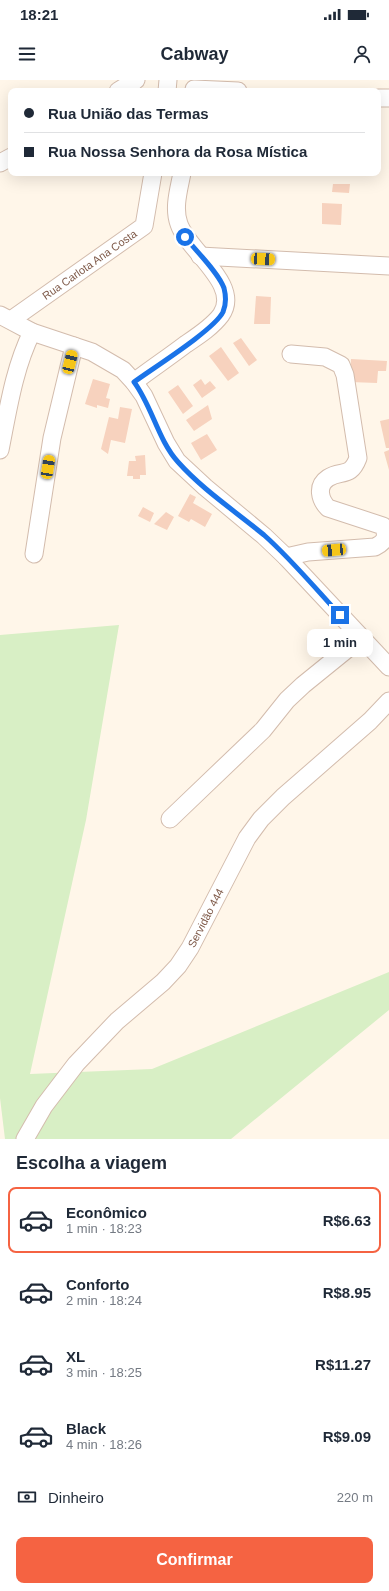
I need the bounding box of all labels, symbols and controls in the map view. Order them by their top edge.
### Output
text: 18:21 [20,6,58,23]
icon: menu [16,43,38,65]
icon: person [351,43,373,65]
text: Cabway [160,44,229,64]
text: Rua União das Termas [48,105,209,122]
text: Rua Nossa Senhora da Rosa Mística [48,143,307,160]
street label: Rua Carlota Ana Costa [40,227,140,302]
route start [176,228,194,246]
car [251,252,275,266]
car [61,349,79,375]
car [40,454,56,480]
car [322,543,346,557]
route end [331,606,349,624]
callout: 1 min [307,629,373,657]
text: 1 min [323,635,357,650]
street label: Servidão 444 [185,886,226,950]
text: Escolha a viagem [16,1153,167,1173]
icon: car [18,1202,54,1238]
text: Econômico [66,1204,147,1221]
text: R$6.63 [323,1212,371,1229]
text: 1 min · 18:23 [66,1221,142,1236]
icon: car [18,1274,54,1310]
text: Conforto [66,1276,129,1293]
text: R$8.95 [323,1284,371,1301]
text: 2 min · 18:24 [66,1293,142,1308]
icon: car [18,1346,54,1382]
text: XL [66,1348,85,1365]
text: R$11.27 [315,1356,371,1373]
text: 3 min · 18:25 [66,1365,142,1380]
icon: car [18,1418,54,1454]
text: Black [66,1420,106,1437]
text: R$9.09 [323,1428,371,1445]
text: 4 min · 18:26 [66,1437,142,1452]
icon: cash [16,1486,38,1508]
text: Dinheiro [48,1489,104,1506]
text: 220 m [337,1490,373,1505]
button: Confirmar [16,1537,373,1583]

